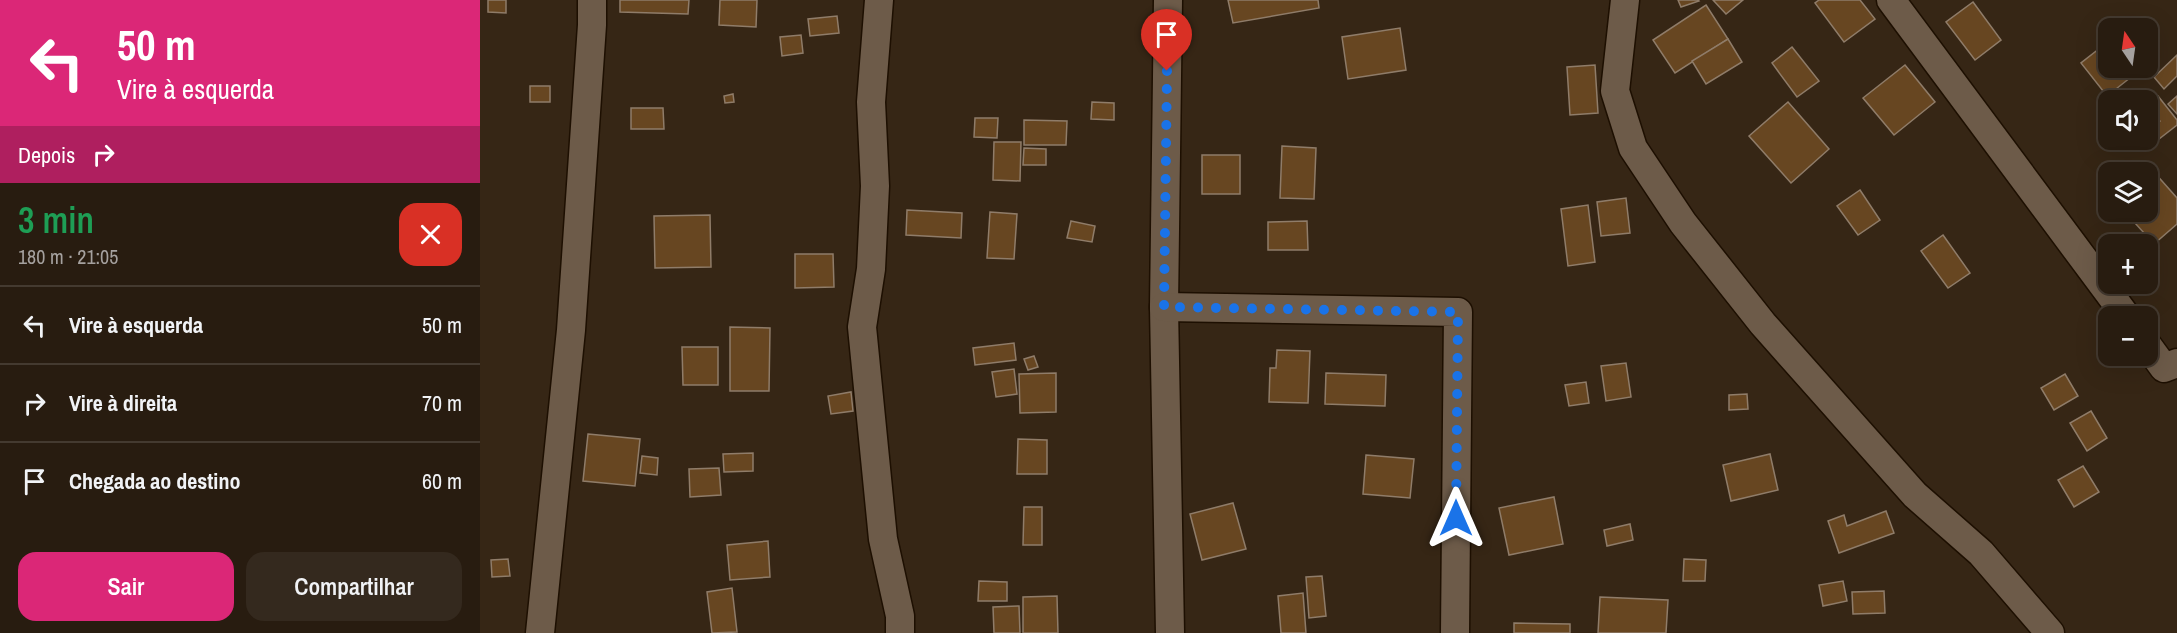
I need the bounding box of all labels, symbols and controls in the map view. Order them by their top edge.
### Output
pin [1141,9,1192,71]
text: 50 m [117,17,196,73]
icon: arrive [1150,18,1183,51]
north arrow [2098,18,2158,78]
map controls [2098,18,2158,366]
icon: left [18,24,96,102]
text: Vire à esquerda [117,71,274,107]
button: sound [2098,90,2158,150]
icon: right [87,138,120,171]
text: Depois [18,140,75,170]
button: layers [2098,162,2158,222]
text: 3 min [18,196,94,244]
button: close [399,203,462,266]
button: + [2098,234,2158,294]
text: 180 m · 21:05 [18,243,118,270]
button: − [2098,306,2158,366]
icon: left [18,309,51,342]
text: Vire à esquerda [69,310,203,340]
text: 50 m [422,310,462,340]
icon: right [18,387,51,420]
text: Vire à direita [69,388,177,418]
text: 70 m [422,388,462,418]
icon: arrive [18,465,51,498]
text: Chegada ao destino [69,466,240,496]
text: 60 m [422,466,462,496]
position arrow [1424,486,1488,550]
button: Sair [18,552,234,621]
button: Compartilhar [246,552,462,621]

